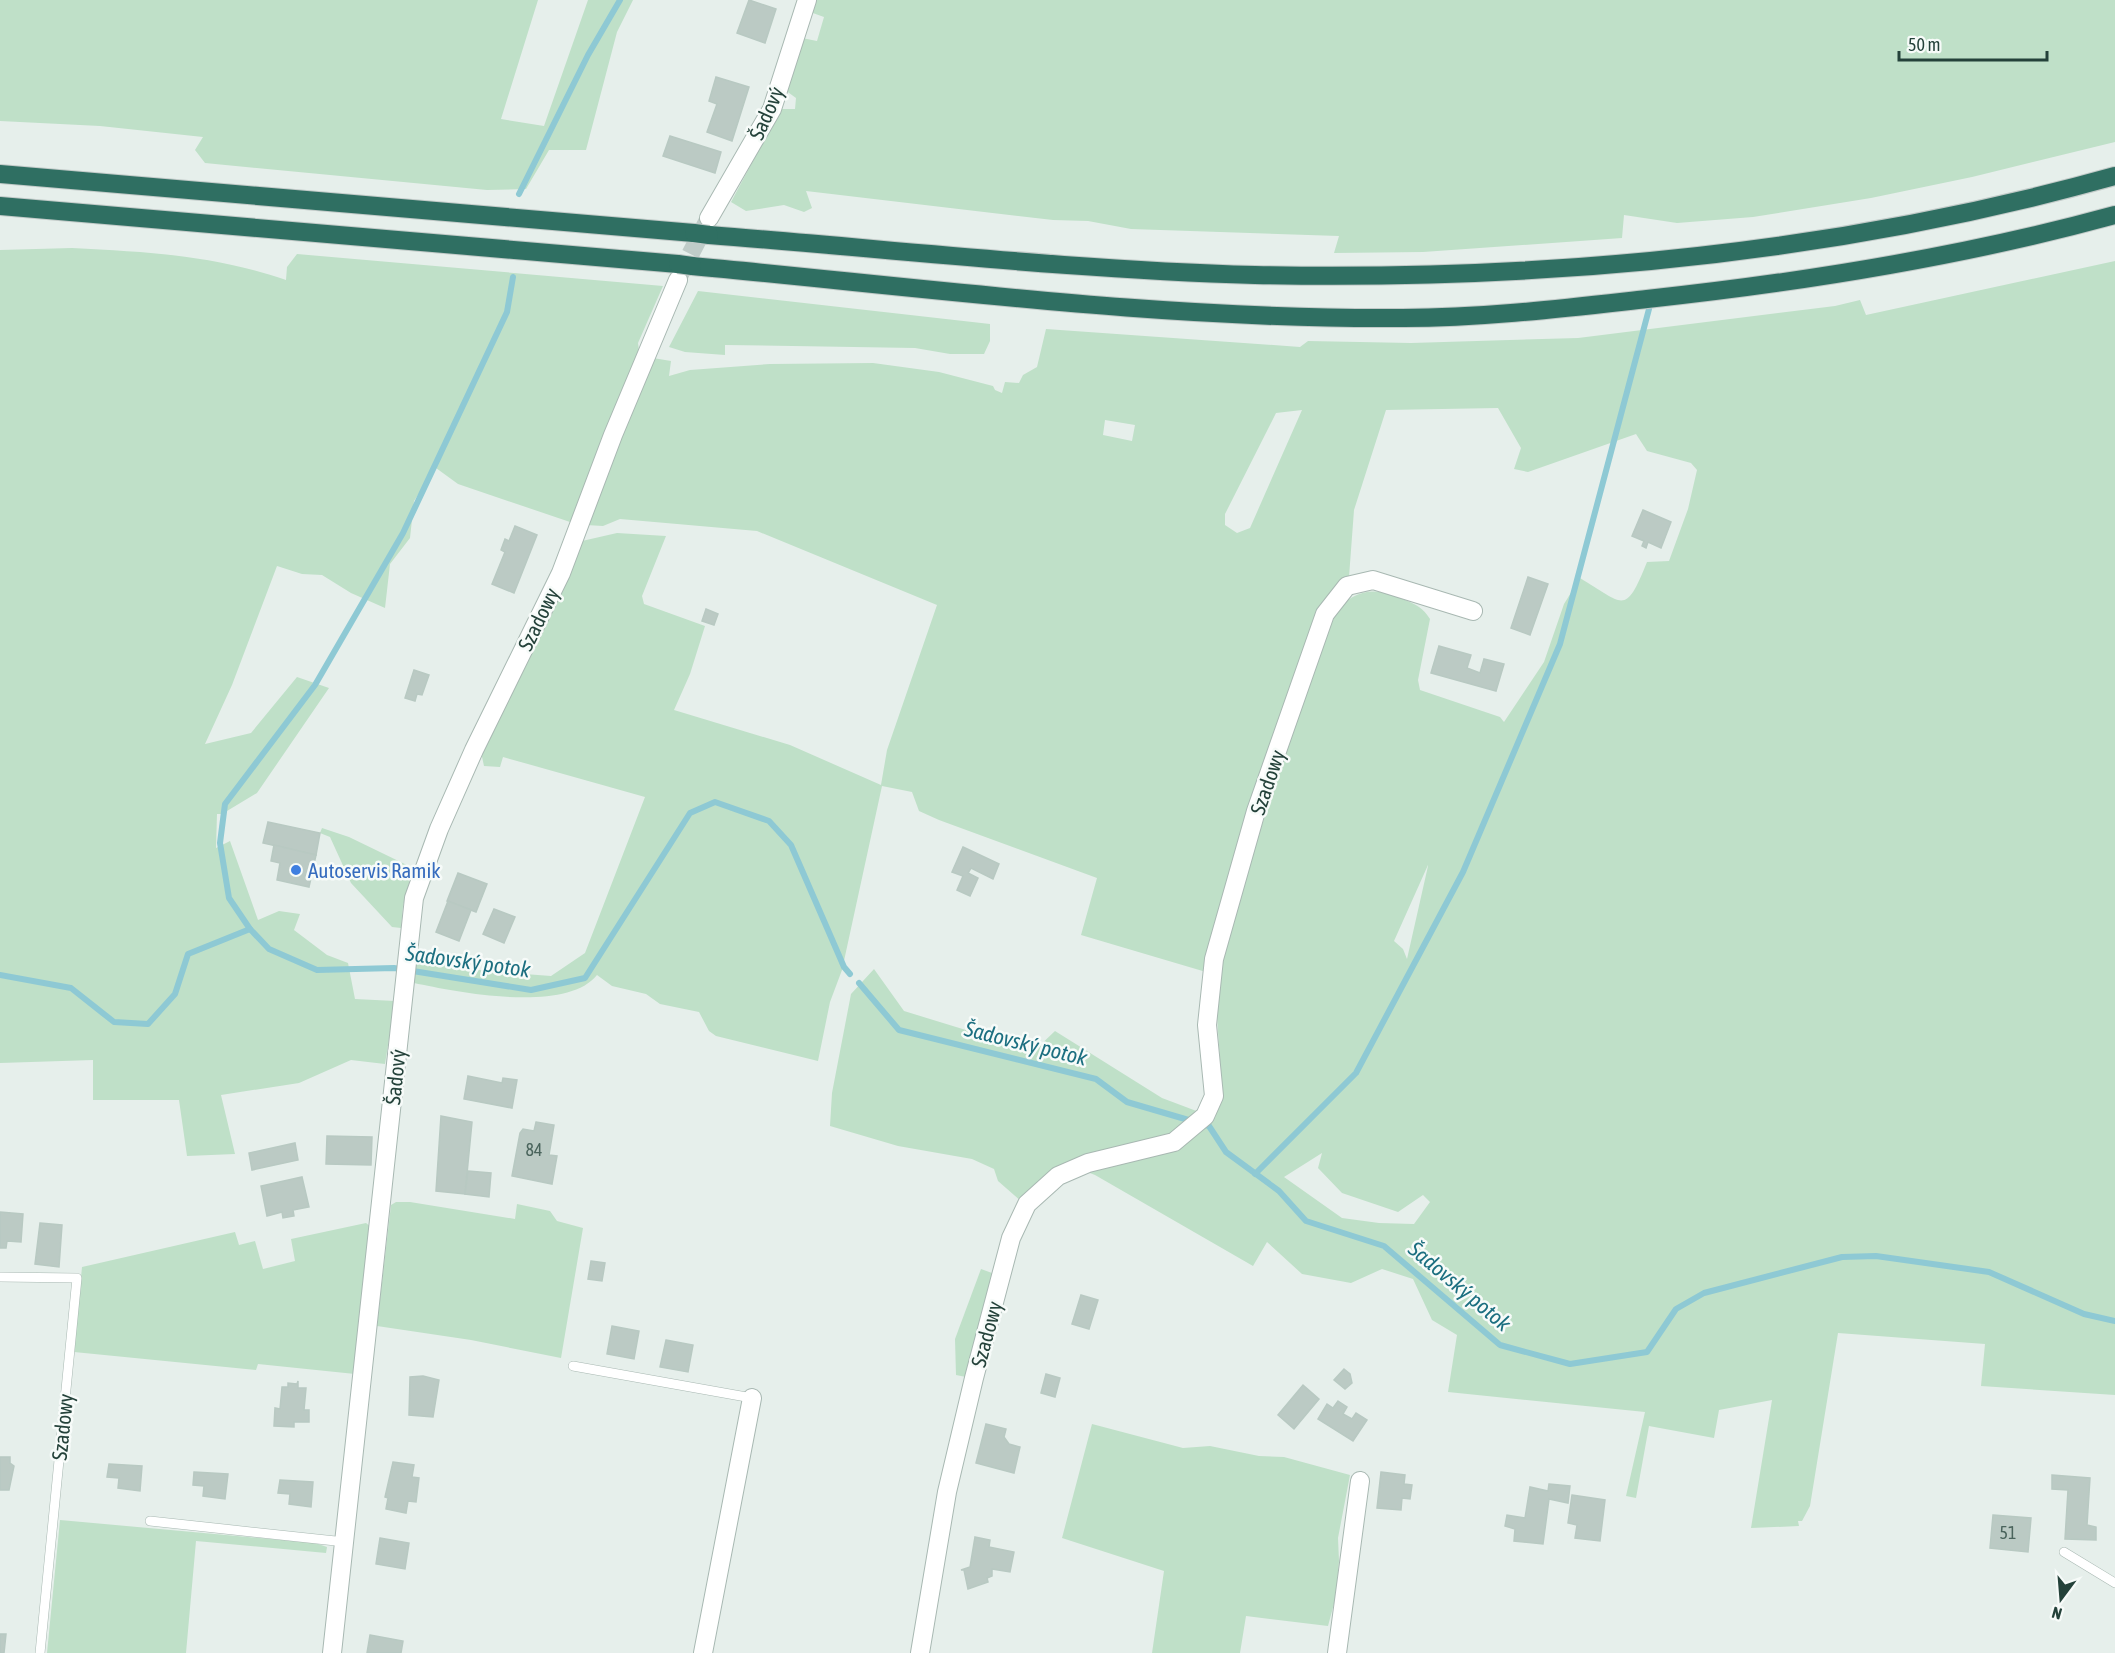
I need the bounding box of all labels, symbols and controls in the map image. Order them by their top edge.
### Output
scale bar [1899,24,2048,62]
text: 50 m [1908,34,1940,55]
street label: Šadový [744,82,788,143]
street label: Szadowy [513,583,564,654]
street label: Szadowy [1245,746,1289,818]
place label: Autoservis Ramik [308,858,441,882]
marker: Autoservis Ramik [289,863,303,877]
water label: Šadovský potok [403,939,532,983]
water label: Šadovský potok [961,1015,1090,1071]
street label: Šadový [380,1048,410,1106]
house number: 84 [526,1139,542,1160]
water label: Šadovský potok [1403,1235,1517,1337]
street label: Szadowy [966,1298,1006,1369]
street label: Szadowy [47,1392,77,1462]
house number: 51 [2000,1522,2016,1543]
north arrow [2031,1569,2091,1629]
text: N [2050,1603,2064,1623]

